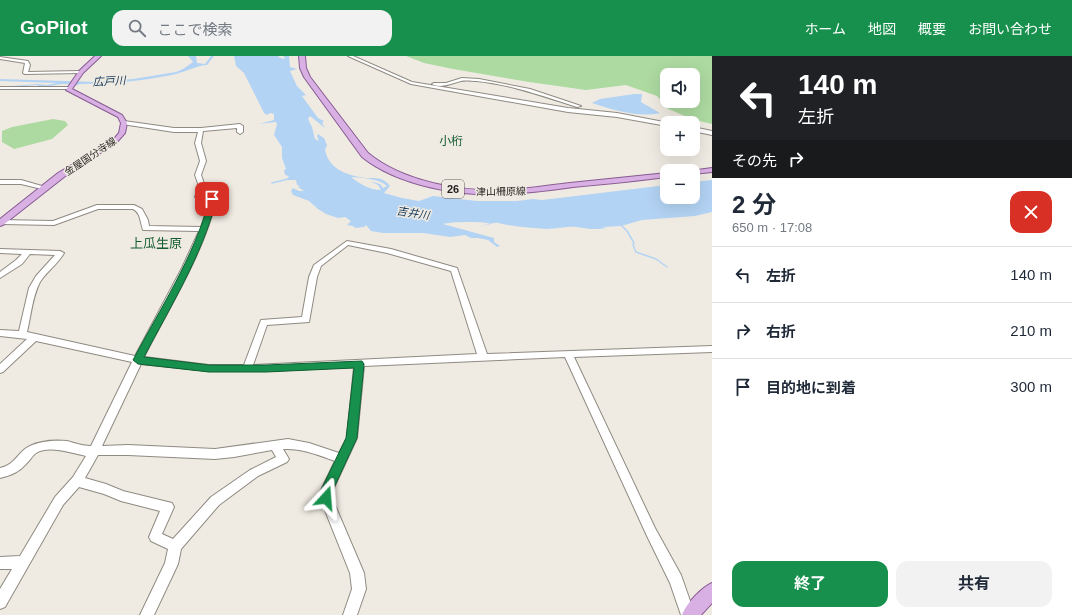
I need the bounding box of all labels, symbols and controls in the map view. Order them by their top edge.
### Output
search box [112,10,392,46]
text: GoPilot [20,17,88,38]
icon: search [126,17,148,39]
text: ここで検索 [158,21,233,38]
text: ホーム [804,21,846,37]
text: 地図 [868,21,896,37]
text: 概要 [918,21,946,37]
text: お問い合わせ [968,21,1052,37]
map controls [660,68,700,204]
button: sound [660,68,700,108]
text: 140 m [798,69,877,100]
icon: left [732,72,784,124]
water label: 広戸川 [92,74,127,88]
text: 左折 [798,107,834,127]
button: + [660,116,700,156]
district label: 小桁 [439,134,463,148]
street label: 金屋国分寺線 [62,135,118,178]
icon: right [785,148,807,170]
text: その先 [732,152,777,169]
button: − [660,164,700,204]
road number: 26 [442,180,464,198]
pin [195,182,229,216]
street label: 津山柵原線 [476,186,526,197]
icon: arrive [201,188,223,210]
text: 2 分 [732,191,776,218]
button: close [1010,191,1052,233]
water label: 吉井川 [396,204,431,222]
text: 650 m · 17:08 [732,220,812,235]
district label: 上瓜生原 [130,236,182,251]
icon: left [732,264,754,286]
text: 140 m [1010,266,1052,283]
text: 左折 [766,267,796,284]
icon: right [732,320,754,342]
text: 210 m [1010,322,1052,339]
text: 右折 [766,323,796,340]
icon: arrive [732,376,754,398]
text: 300 m [1010,378,1052,395]
text: 目的地に到着 [766,379,856,396]
position arrow [305,477,347,519]
button: 終了 [732,561,888,607]
button: 共有 [896,561,1052,607]

